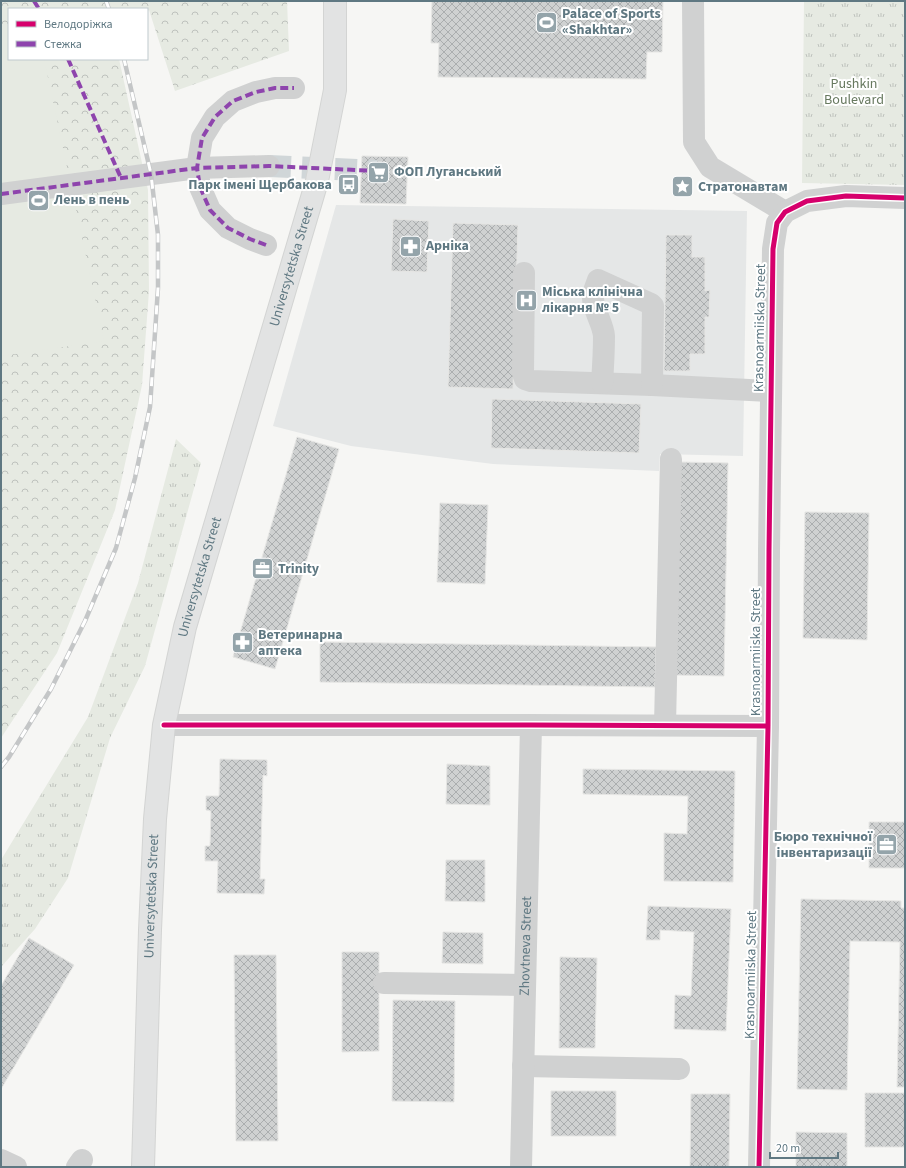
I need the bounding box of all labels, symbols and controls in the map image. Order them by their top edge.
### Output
place label: Palace of Sports «Shakhtar» [562,4,661,40]
legend [8,8,148,60]
sports icon: Palace of Sports «Shakhtar» [534,9,560,35]
text: Велодоріжка [44,16,113,33]
text: Стежка [44,36,82,53]
park label: Pushkin Boulevard [824,74,884,110]
supermarket icon: ФОП Луганський [366,159,392,185]
place label: ФОП Луганський [394,162,502,182]
bus stop icon: Парк імені Щербакова [335,172,361,198]
place icon: Стратонавтам [669,174,695,200]
place label: Парк імені Щербакова [188,175,332,195]
place label: Стратонавтам [698,177,788,197]
sports icon: Лень в пень [25,187,51,213]
place label: Лень в пень [53,190,129,210]
street label: Universytetska Street [264,204,319,329]
pharmacy icon: Арніка [397,233,423,259]
place label: Арніка [425,236,469,256]
street label: Krasnoarmiiska Street [749,263,771,392]
place label: Міська клінічна лікарня № 5 [542,282,643,318]
hospital icon: Міська клінічна лікарня № 5 [514,287,540,313]
street label: Universytetska Street [173,514,227,639]
office icon: Trinity [249,556,275,582]
place label: Trinity [278,559,320,579]
street label: Krasnoarmiiska Street [746,587,766,716]
place label: Ветеринарна аптека [258,625,343,661]
pharmacy icon: Ветеринарна аптека [229,630,255,656]
place label: Бюро технічної інвентаризації [774,827,873,863]
office icon: Бюро технічної інвентаризації [874,832,900,858]
street label: Universytetska Street [139,833,164,959]
street label: Zhovtneva Street [515,896,537,996]
street label: Krasnoarmiiska Street [740,910,762,1039]
scale bar [770,1134,838,1160]
text: 20 m [776,1140,800,1157]

